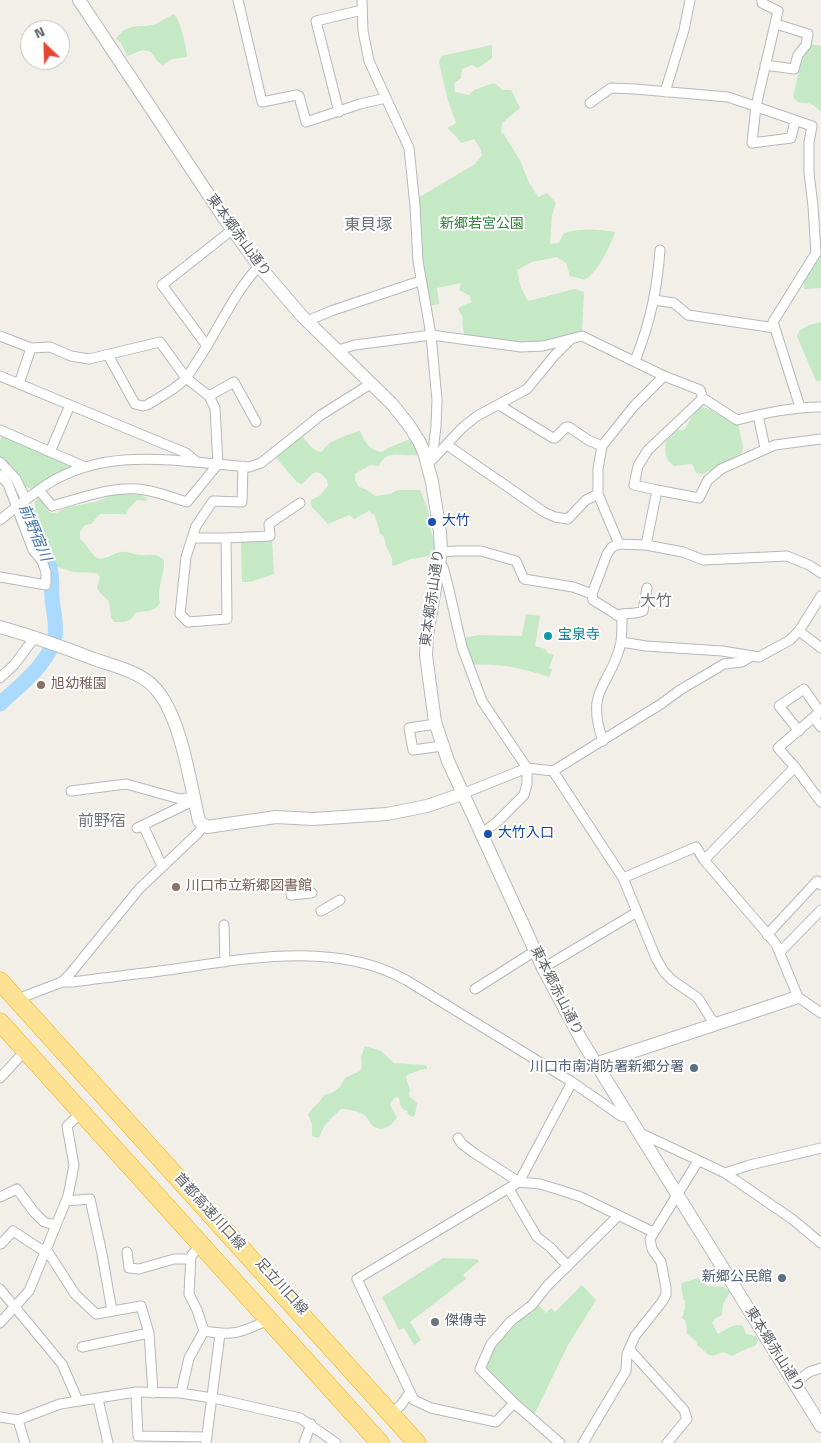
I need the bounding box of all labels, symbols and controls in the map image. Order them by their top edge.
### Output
north arrow [20,20,70,70]
text: N [30,20,48,43]
street label: 東本郷赤山通り [202,191,274,281]
district label: 東貝塚 [344,216,392,236]
park label: 新郷若宮公園 [440,217,524,233]
water label: 前野宿川 [14,502,54,564]
place label: 大竹 [442,514,470,530]
marker: 大竹 [426,516,438,528]
street label: 東本郷赤山通り [418,548,448,648]
district label: 大竹 [640,592,672,612]
place label: 宝泉寺 [558,628,600,644]
marker: 宝泉寺 [542,630,554,642]
place label: 旭幼稚園 [51,677,107,693]
marker: 旭幼稚園 [35,679,47,691]
district label: 前野宿 [78,812,126,832]
place label: 大竹入口 [498,826,554,842]
marker: 大竹入口 [482,828,494,840]
place label: 川口市立新郷図書館 [186,879,312,895]
marker: 川口市立新郷図書館 [170,881,182,893]
street label: 東本郷赤山通り [526,944,586,1038]
place label: 川口市南消防署新郷分署 [530,1060,684,1076]
marker: 川口市南消防署新郷分署 [688,1062,700,1074]
street label: 首都高速川口線 [170,1170,248,1254]
street label: 足立川口線 [251,1255,311,1319]
place label: 新郷公民館 [702,1270,772,1286]
marker: 新郷公民館 [776,1272,788,1284]
street label: 東本郷赤山通り [741,1304,807,1396]
place label: 傑傳寺 [445,1314,487,1330]
marker: 傑傳寺 [429,1316,441,1328]

